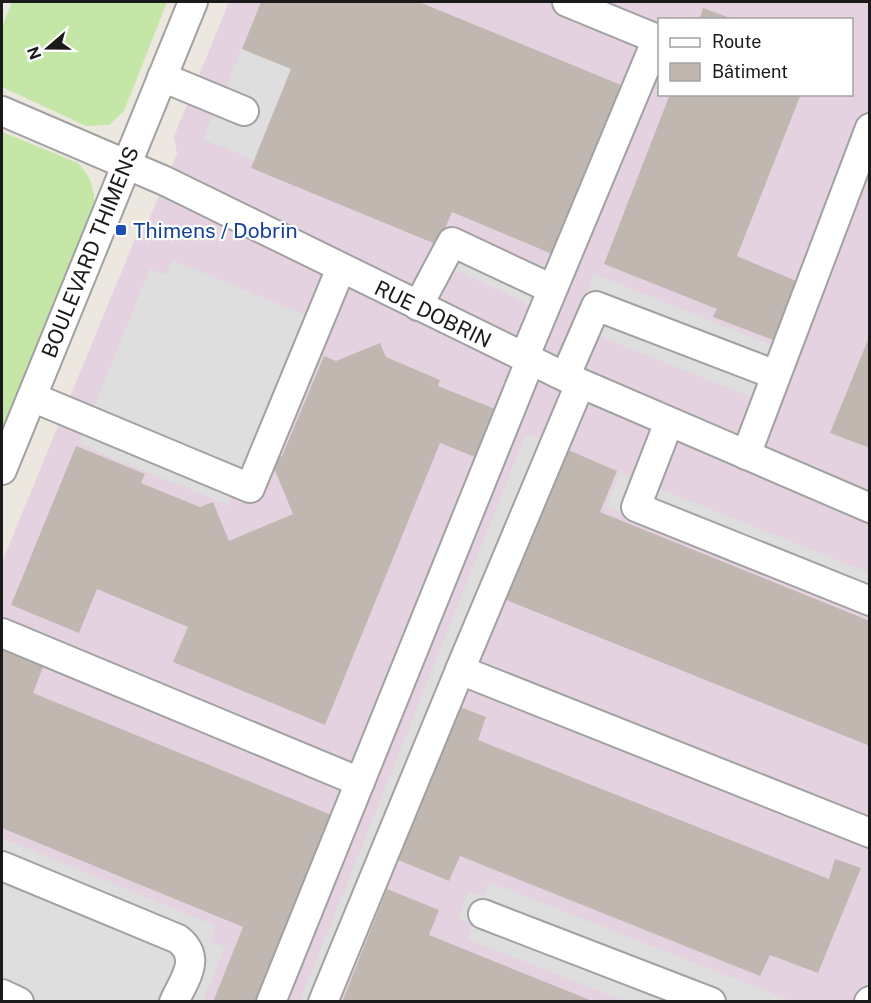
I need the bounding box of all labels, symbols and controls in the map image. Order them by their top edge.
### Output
north arrow [18,18,78,78]
legend [658,18,853,96]
text: Route [712,31,761,52]
text: N [23,44,45,62]
text: Bâtiment [712,61,788,82]
street label: BOULEVARD THIMENS [36,143,144,361]
place label: Thimens / Dobrin [133,218,298,243]
marker: Thimens / Dobrin [114,223,128,237]
street label: RUE DOBRIN [371,275,495,353]

